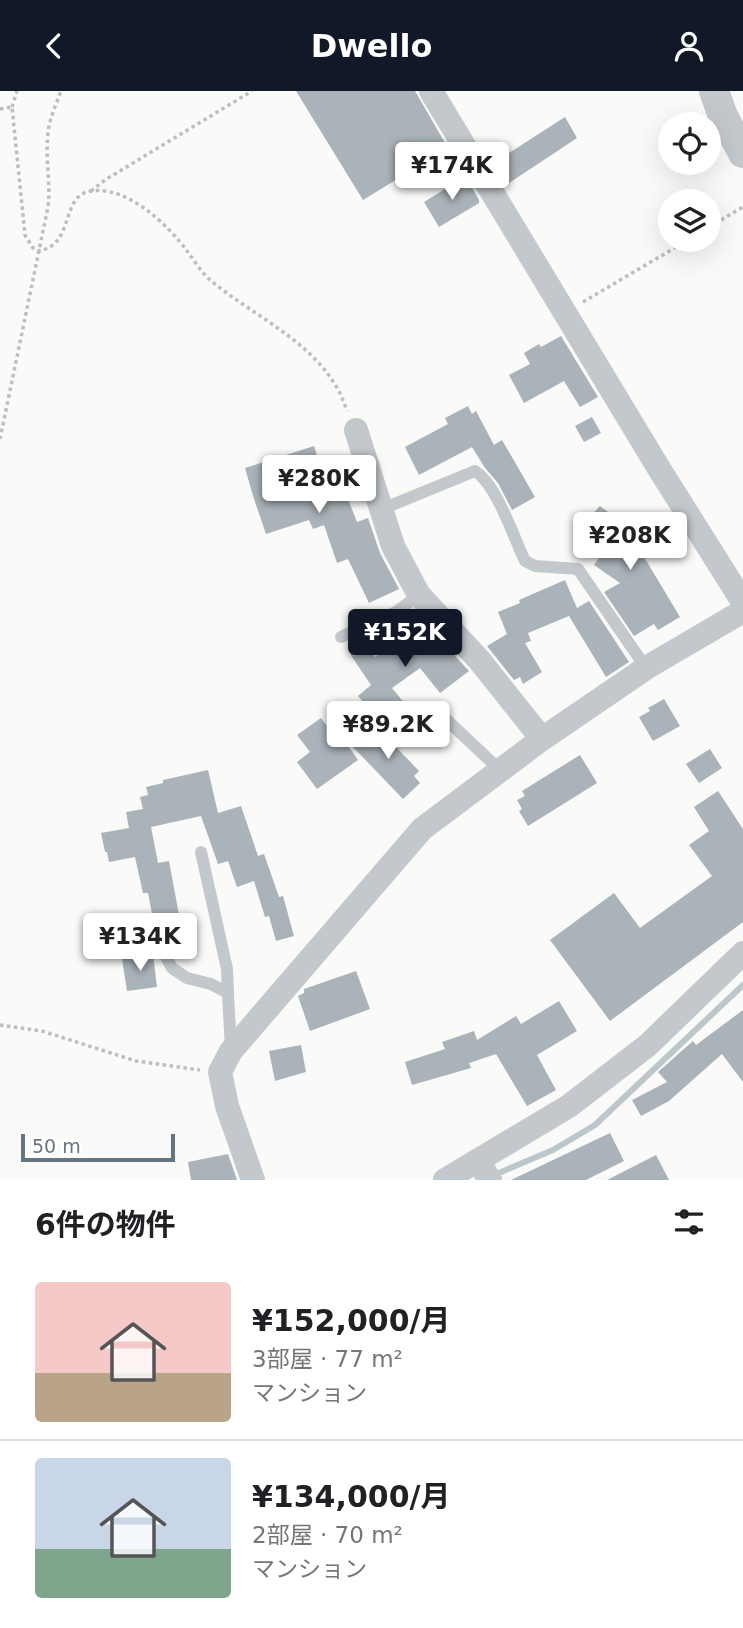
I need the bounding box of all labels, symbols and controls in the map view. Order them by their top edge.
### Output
icon: back [35,27,73,65]
text: Dwello [311,27,432,65]
icon: person [670,27,708,65]
map controls [658,112,721,252]
button: locate [658,112,721,175]
pin: ¥174K [403,143,501,202]
text: ¥174K [411,152,493,178]
button: layers [658,189,721,252]
pin: ¥280K [270,455,368,515]
text: ¥280K [278,465,360,491]
pin: ¥208K [581,512,679,572]
text: ¥208K [589,522,671,548]
pin: ¥152K [356,609,454,669]
text: ¥152K [364,619,446,645]
pin: ¥89.2K [331,701,445,761]
text: ¥89.2K [343,711,433,737]
pin: ¥134K [91,913,189,973]
text: ¥134K [99,923,181,949]
scale bar [21,1131,175,1163]
text: 50 m [32,1135,81,1157]
icon: filters [670,1203,708,1241]
text: 6件の物件 [35,1207,176,1242]
text: ¥152,000/月 [252,1303,450,1338]
icon: home [91,1310,175,1394]
text: 3部屋 · 77 m² [252,1346,403,1372]
text: マンション [252,1380,367,1406]
text: ¥134,000/月 [252,1479,450,1514]
icon: home [91,1486,175,1570]
text: 2部屋 · 70 m² [252,1522,403,1548]
text: マンション [252,1556,367,1582]

